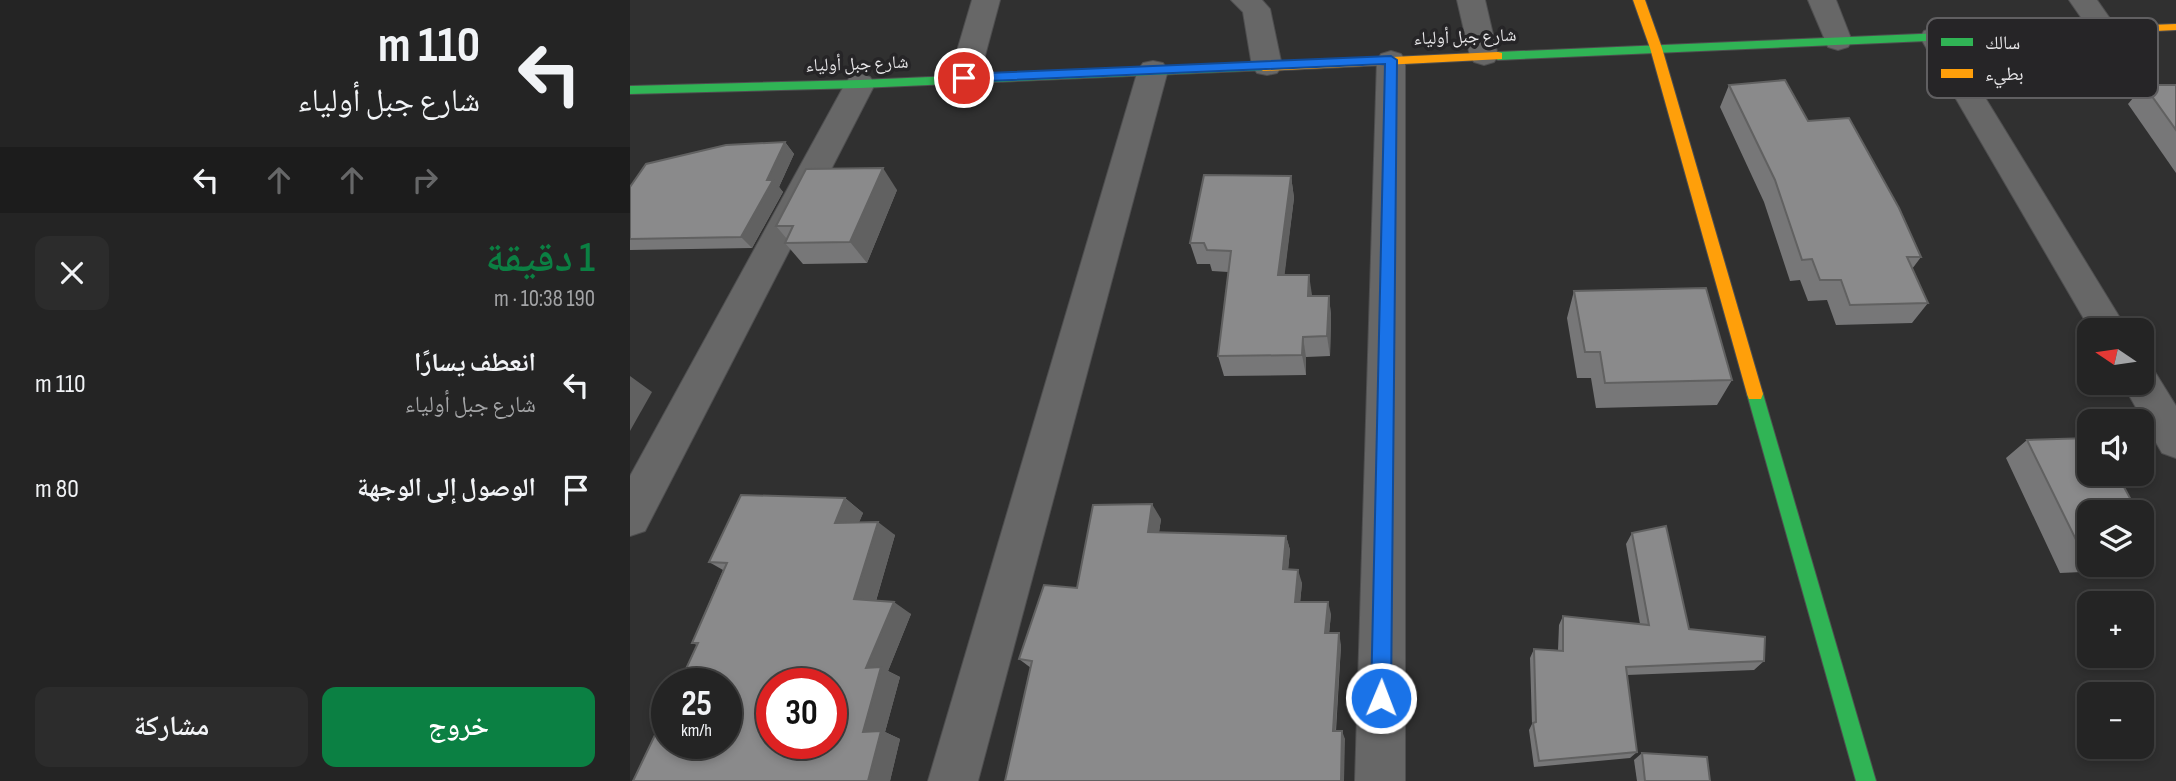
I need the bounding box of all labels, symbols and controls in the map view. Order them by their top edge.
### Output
text: 110 m [378,17,480,76]
legend [1927,18,2158,98]
street label: شارع جبل أولياء [1413,24,1517,49]
icon: left [504,28,595,119]
text: سالك [1985,32,2020,55]
pin [934,48,994,108]
street label: شارع جبل أولياء [805,51,909,76]
icon: arrive [945,59,983,97]
text: بطيء [1985,63,2024,89]
text: شارع جبل أولياء [297,82,480,121]
icon: left [187,161,225,199]
icon: ahead [260,161,298,199]
icon: ahead [333,161,371,199]
icon: right [406,161,444,199]
text: 1 دقيقة [485,233,595,284]
button: close [35,236,109,310]
text: 190 m · 10:38 [494,285,595,313]
north arrow [2077,318,2154,396]
map controls [2077,318,2154,759]
text: انعطف يسارًا [414,348,536,379]
icon: left [557,366,595,404]
text: 110 m [35,369,86,400]
text: شارع جبل أولياء [405,391,536,419]
button: sound [2077,409,2154,486]
icon: arrive [557,471,595,509]
text: الوصول إلى الوجهة [357,473,536,504]
text: 80 m [35,474,79,505]
button: layers [2077,500,2154,577]
button: + [2077,591,2154,668]
position arrow [1344,661,1418,735]
speed limit sign: 30 [756,668,847,759]
button: − [2077,682,2154,759]
text: 25 [681,683,712,726]
button: مشاركة [35,687,308,767]
button: خروج [322,687,595,767]
text: km/h [681,720,712,741]

